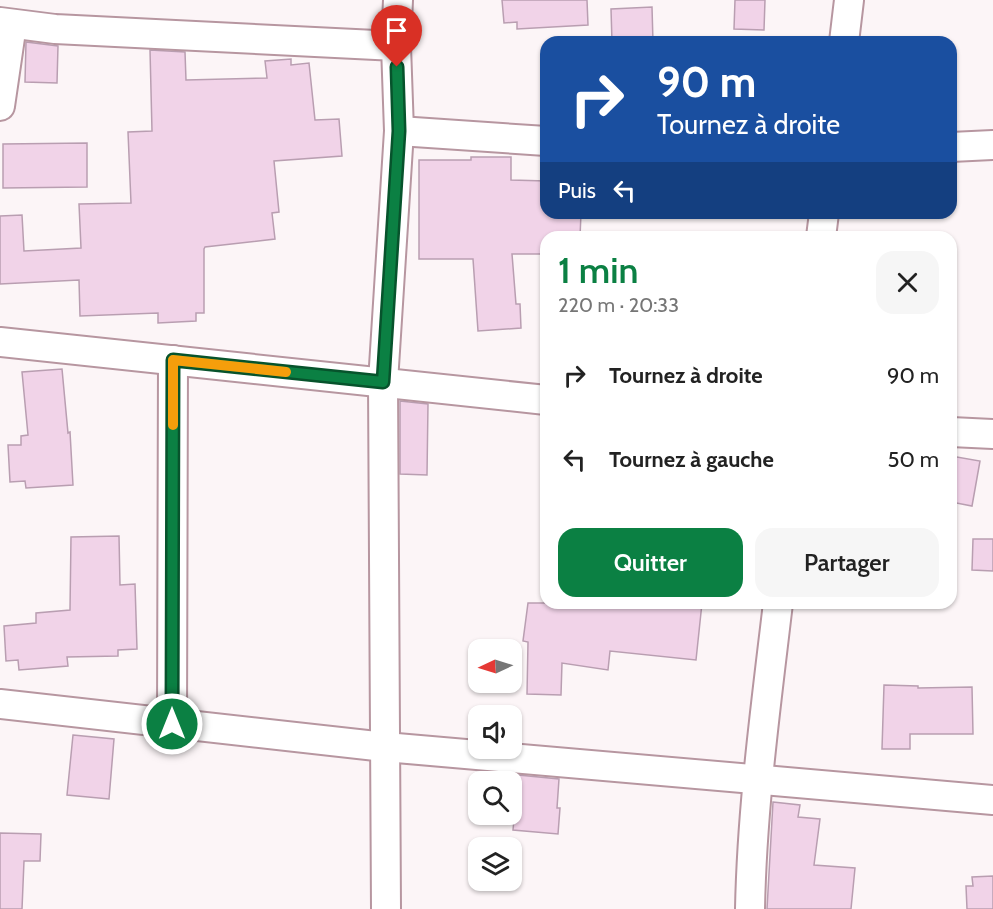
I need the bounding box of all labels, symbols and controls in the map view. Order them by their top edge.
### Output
pin [371,5,422,67]
icon: arrive [380,14,413,47]
text: 90 m [657,56,756,108]
icon: right [558,60,636,138]
text: Tournez à droite [657,108,840,141]
icon: left [608,174,641,207]
text: Puis [558,177,596,204]
text: 1 min [558,248,638,292]
button: close [876,251,939,314]
text: 220 m · 20:33 [558,293,679,317]
icon: right [558,359,591,392]
text: Tournez à droite [609,362,763,389]
text: 90 m [887,362,939,389]
icon: left [558,443,591,476]
text: Tournez à gauche [609,446,774,473]
text: 50 m [887,446,939,473]
button: Quitter [558,528,743,597]
button: Partager [755,528,939,597]
north arrow [468,639,522,693]
map controls [468,639,522,891]
position arrow [140,692,204,756]
button: sound [468,705,522,759]
button: search [468,771,522,825]
button: layers [468,837,522,891]

